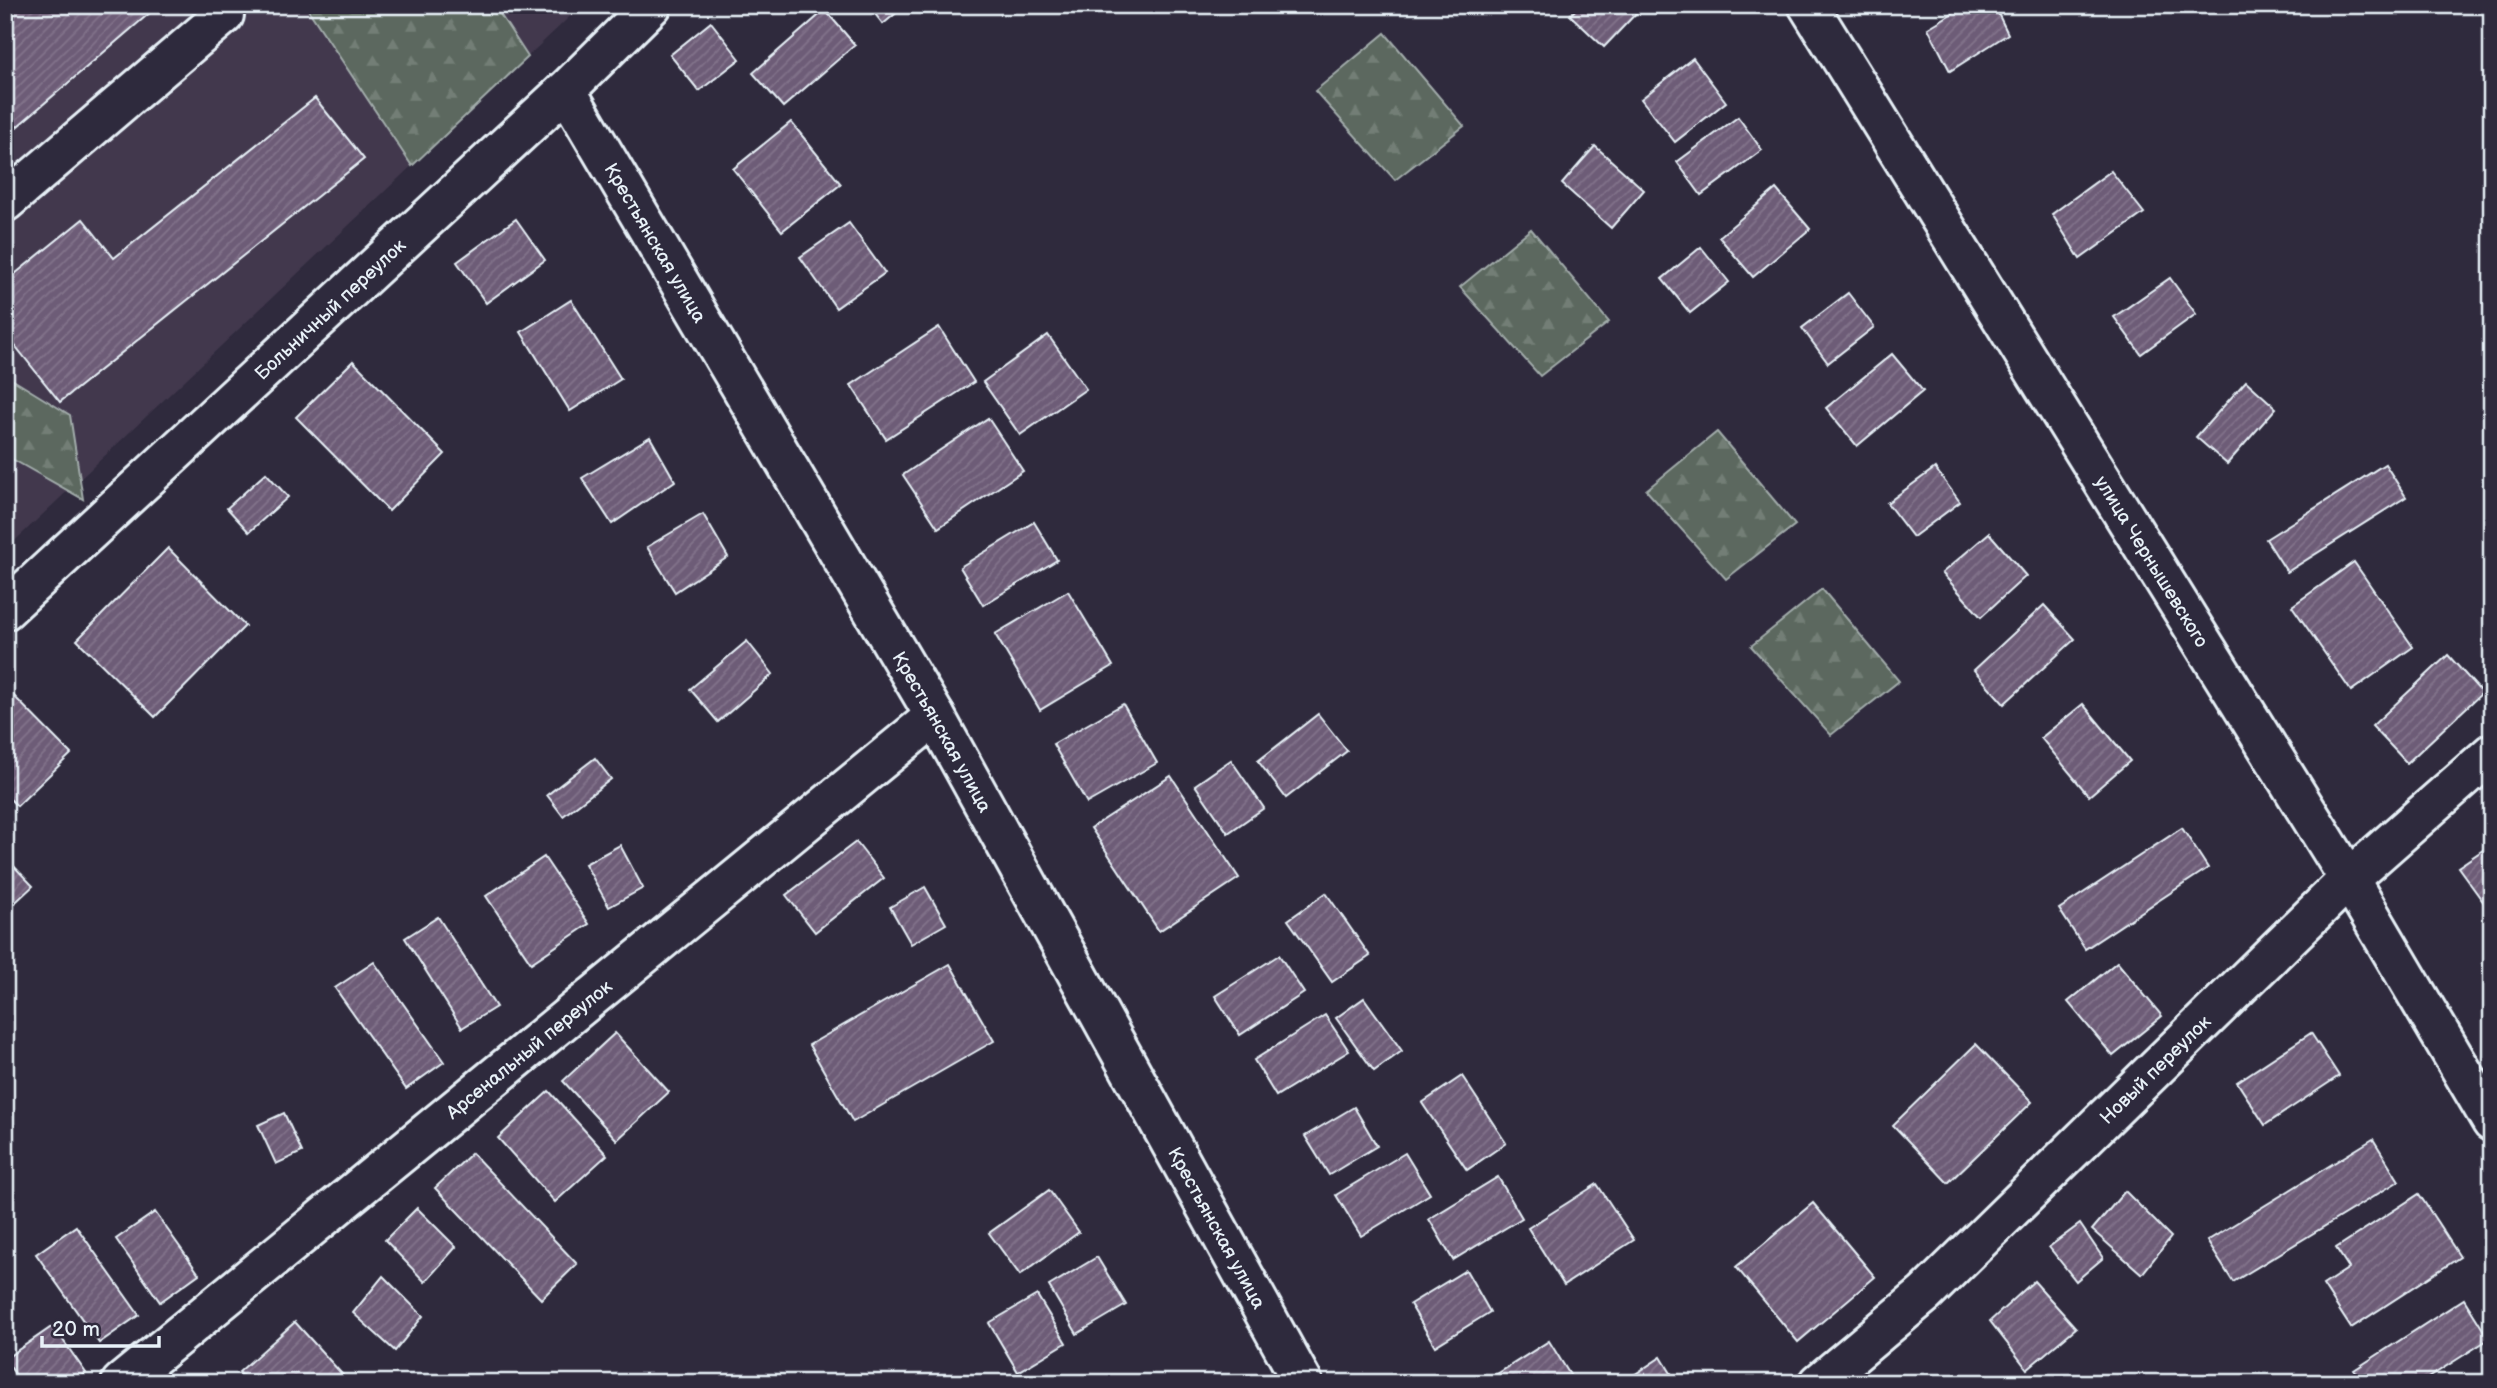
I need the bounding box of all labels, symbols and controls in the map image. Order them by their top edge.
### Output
street label: Крестьянская улица [599,159,710,327]
street label: Больничный переулок [251,234,411,385]
street label: улица Чернышевского [2089,472,2213,652]
street label: Крестьянская улица [887,648,996,817]
street label: Арсенальный переулок [441,976,617,1125]
street label: Новый переулок [2096,1011,2216,1129]
street label: Крестьянская улица [1162,1143,1270,1313]
scale bar [42,1304,159,1348]
text: 20 m [52,1317,100,1342]

